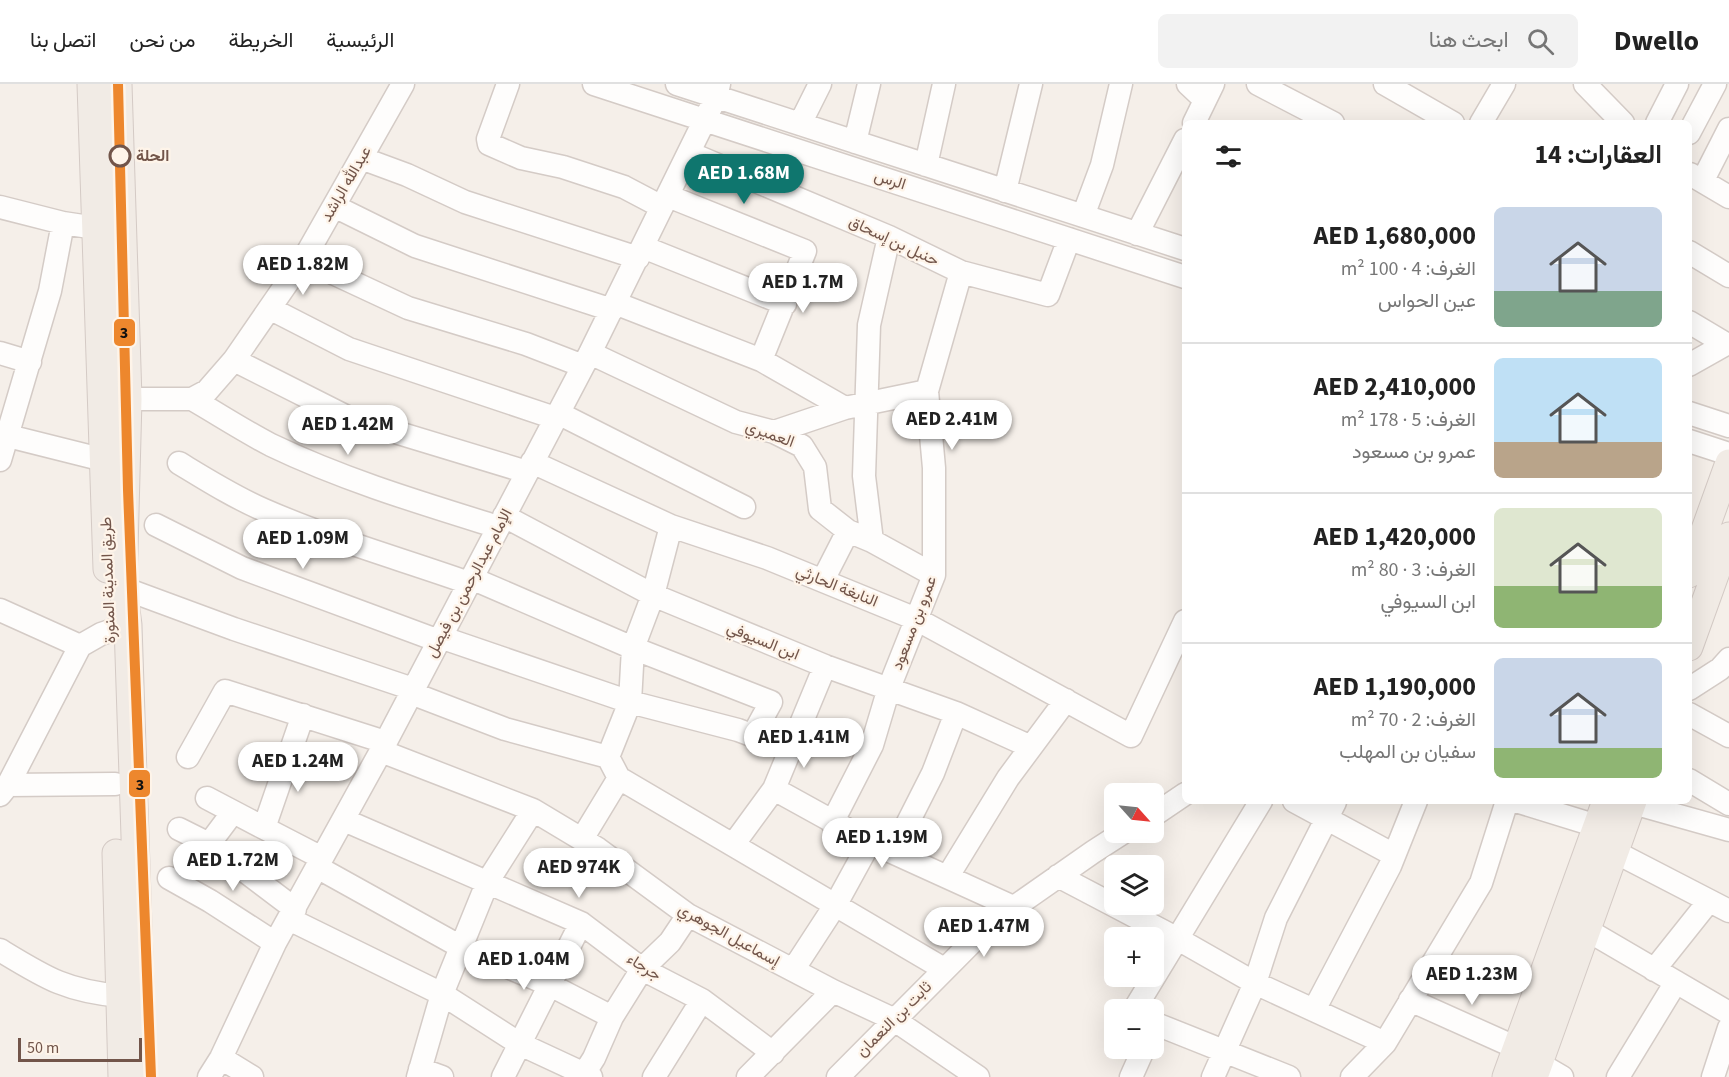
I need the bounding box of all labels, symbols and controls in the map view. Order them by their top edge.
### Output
search box [1158,14,1578,68]
text: Dwello [1614,21,1699,61]
text: ابحث هنا [1429,24,1509,56]
text: اتصل بنا [30,25,96,55]
text: من نحن [129,25,195,55]
text: الخريطة [228,25,293,55]
text: الرئيسية [326,25,394,55]
icon: search [1524,25,1557,58]
text: العقارات: 14 [1534,136,1662,173]
icon: filters [1212,140,1245,173]
street label: عبدالله الراشد [315,142,377,226]
marker: الحلة [109,145,131,167]
place label: الحلة [136,145,169,167]
pin: AED 1.68M [675,154,813,205]
text: AED 1.68M [698,159,790,187]
street label: الرس [871,165,909,195]
street label: حنبل بن إسحاق [845,210,943,272]
text: AED 1,680,000 [1313,217,1476,254]
icon: home [1542,231,1614,303]
pin: AED 1.82M [234,245,372,296]
text: AED 1.82M [257,250,349,278]
text: الغرف: 4 · 100 m² [1341,255,1476,283]
pin: AED 1.7M [741,263,865,314]
text: AED 1.7M [762,268,844,296]
text: عين الحواس [1378,287,1476,315]
line badge: 3 [113,318,136,347]
text: 3 [120,322,128,344]
text: AED 2,410,000 [1313,368,1476,405]
icon: home [1542,382,1614,454]
pin: AED 2.41M [883,400,1021,451]
pin: AED 1.42M [279,405,417,456]
text: AED 2.41M [906,405,998,433]
text: الغرف: 5 · 178 m² [1341,406,1476,434]
text: AED 1.42M [302,410,394,438]
street label: العميري [742,415,797,455]
text: عمرو بن مسعود [1352,438,1476,466]
street label: الإمام عبدالرحمن بن فيصل [420,505,518,661]
street label: طريق المدينة المنورة [95,516,121,644]
text: AED 1,420,000 [1313,518,1476,555]
pin: AED 1.09M [234,519,372,570]
text: AED 1.09M [257,524,349,552]
icon: home [1542,532,1614,604]
text: الغرف: 3 · 80 m² [1351,556,1476,584]
street label: النابغة الحارثي [792,560,881,614]
street label: عمرو بن مسعود [886,573,942,673]
text: ابن السيوفي [1380,588,1476,616]
street label: ابن السيوفي [723,616,803,667]
text: AED 1,190,000 [1313,668,1476,705]
icon: home [1542,682,1614,754]
text: الغرف: 2 · 70 m² [1351,706,1476,734]
pin: AED 1.41M [735,718,873,769]
text: AED 1.41M [758,723,850,751]
text: سفيان بن المهلب [1339,738,1476,766]
pin: AED 1.24M [229,742,367,793]
text: AED 1.24M [252,747,344,775]
line badge: 3 [128,769,151,798]
text: 3 [136,774,144,796]
north arrow [1104,783,1164,843]
map controls [1104,783,1164,1059]
pin: AED 1.19M [813,818,951,869]
text: AED 1.19M [836,823,928,851]
pin: AED 1.72M [164,841,302,892]
text: AED 1.72M [187,846,279,874]
pin: AED 974K [517,848,641,899]
text: AED 974K [537,853,621,881]
button: layers [1104,855,1164,915]
street label: إسماعيل الجوهري [673,898,784,974]
pin: AED 1.47M [915,907,1053,958]
text: AED 1.47M [938,912,1030,940]
button: + [1104,927,1164,987]
pin: AED 1.04M [455,940,593,991]
text: AED 1.04M [478,945,570,973]
street label: جرجاء [622,948,666,986]
pin: AED 1.23M [1403,955,1541,1006]
text: AED 1.23M [1426,960,1518,988]
street label: ثابت بن النعمان [851,976,937,1062]
button: − [1104,999,1164,1059]
scale bar [18,1035,142,1062]
text: 50 m [27,1037,59,1059]

